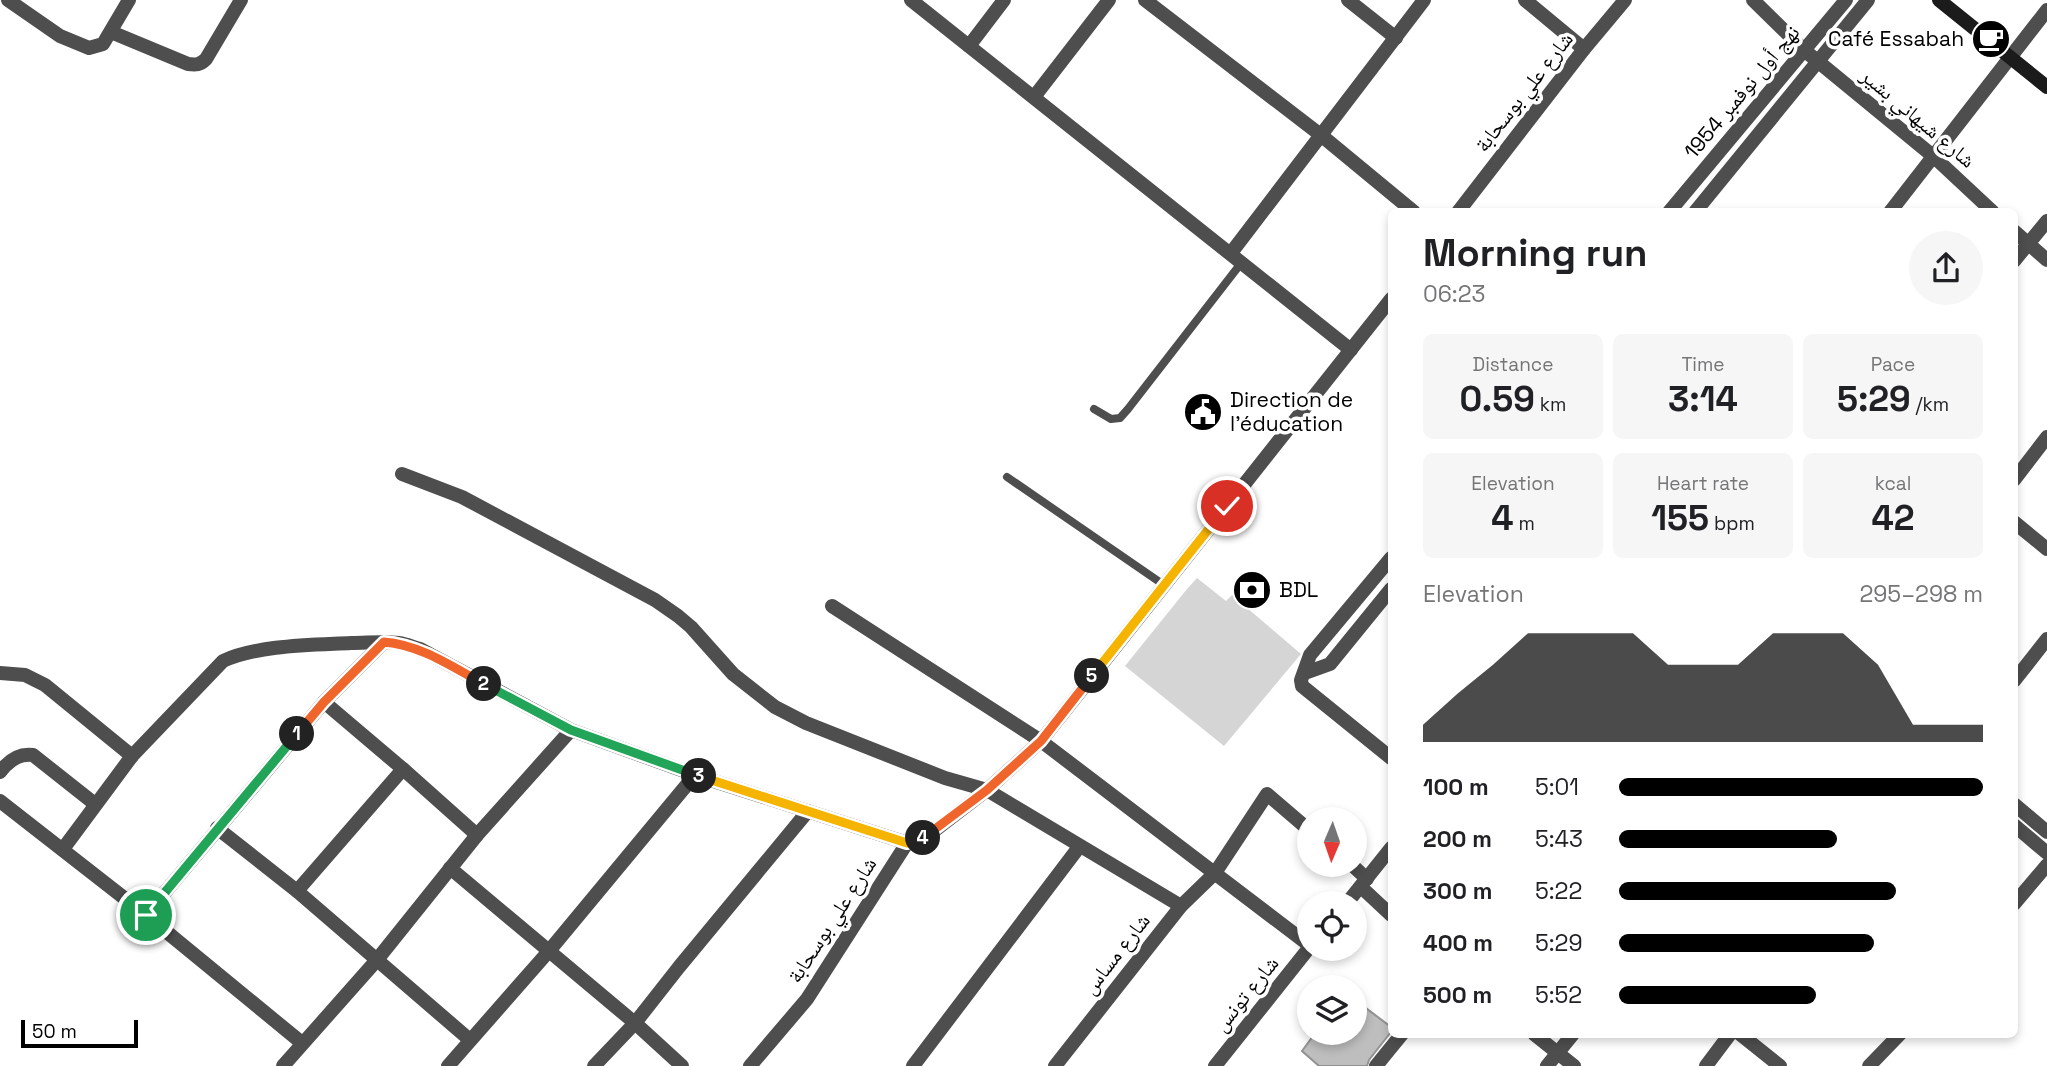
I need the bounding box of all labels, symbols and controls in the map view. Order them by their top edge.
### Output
cafe icon: Café Essabah [1970,18,2012,60]
street label: نهج أول نوفمبر 1954 [1678,19,1805,164]
place label: Café Essabah [1828,25,1964,52]
street label: شارع علي بوسحابة [1468,26,1581,159]
street label: شارع شيهاني بشير [1853,61,1981,176]
text: Morning run [1423,229,1648,277]
button: share [1909,231,1983,305]
text: 06:23 [1423,279,1485,309]
text: Distance [1473,352,1553,377]
text: Time [1681,352,1725,377]
text: Pace [1871,352,1915,377]
text: 0.59 [1460,377,1535,421]
text: 3:14 [1668,377,1738,421]
text: 5:29 [1837,377,1911,421]
place label: Direction de l'éducation [1230,386,1353,437]
public building icon: Direction de l'éducation [1182,391,1224,433]
text: km [1535,392,1566,417]
text: /km [1911,392,1949,417]
text: Elevation [1471,471,1555,496]
text: Heart rate [1657,471,1749,496]
text: kcal [1875,471,1911,496]
pin [1197,476,1257,536]
icon: check [1208,487,1246,525]
text: 4 [1491,496,1514,540]
text: 155 [1651,496,1709,540]
text: 42 [1871,496,1915,540]
text: m [1514,511,1535,536]
text: bpm [1709,511,1755,536]
bank icon: BDL [1231,569,1273,611]
place label: BDL [1279,576,1318,603]
text: Elevation [1423,579,1524,609]
text: 295–298 m [1859,579,1983,609]
pin: 5 [1074,658,1110,694]
text: 5 [1086,663,1097,688]
pin: 2 [466,666,502,702]
text: 2 [478,671,489,696]
pin: 1 [280,716,314,752]
text: 1 [292,721,301,746]
pin: 3 [682,758,716,794]
text: 3 [693,763,704,788]
text: 100 m [1423,772,1489,802]
text: 5:01 [1535,772,1579,802]
north arrow [1297,807,1367,877]
map controls [1297,807,1367,1045]
pin: 4 [906,820,940,856]
text: 200 m [1423,824,1492,854]
text: 5:43 [1535,824,1583,854]
text: 4 [916,825,929,850]
street label: شارع علي بوسحابة [781,852,885,990]
text: 300 m [1423,876,1492,906]
text: 5:22 [1535,876,1582,906]
pin [116,885,176,945]
button: locate [1297,891,1367,961]
icon: arrive [127,896,165,934]
street label: شارع مساس [1076,908,1156,1000]
text: 400 m [1423,928,1493,958]
text: 5:29 [1535,928,1582,958]
street label: شارع تونس [1207,950,1284,1037]
button: layers [1297,975,1367,1045]
text: 500 m [1423,980,1492,1010]
text: 5:52 [1535,980,1582,1010]
scale bar [21,1017,138,1049]
text: 50 m [32,1019,77,1044]

